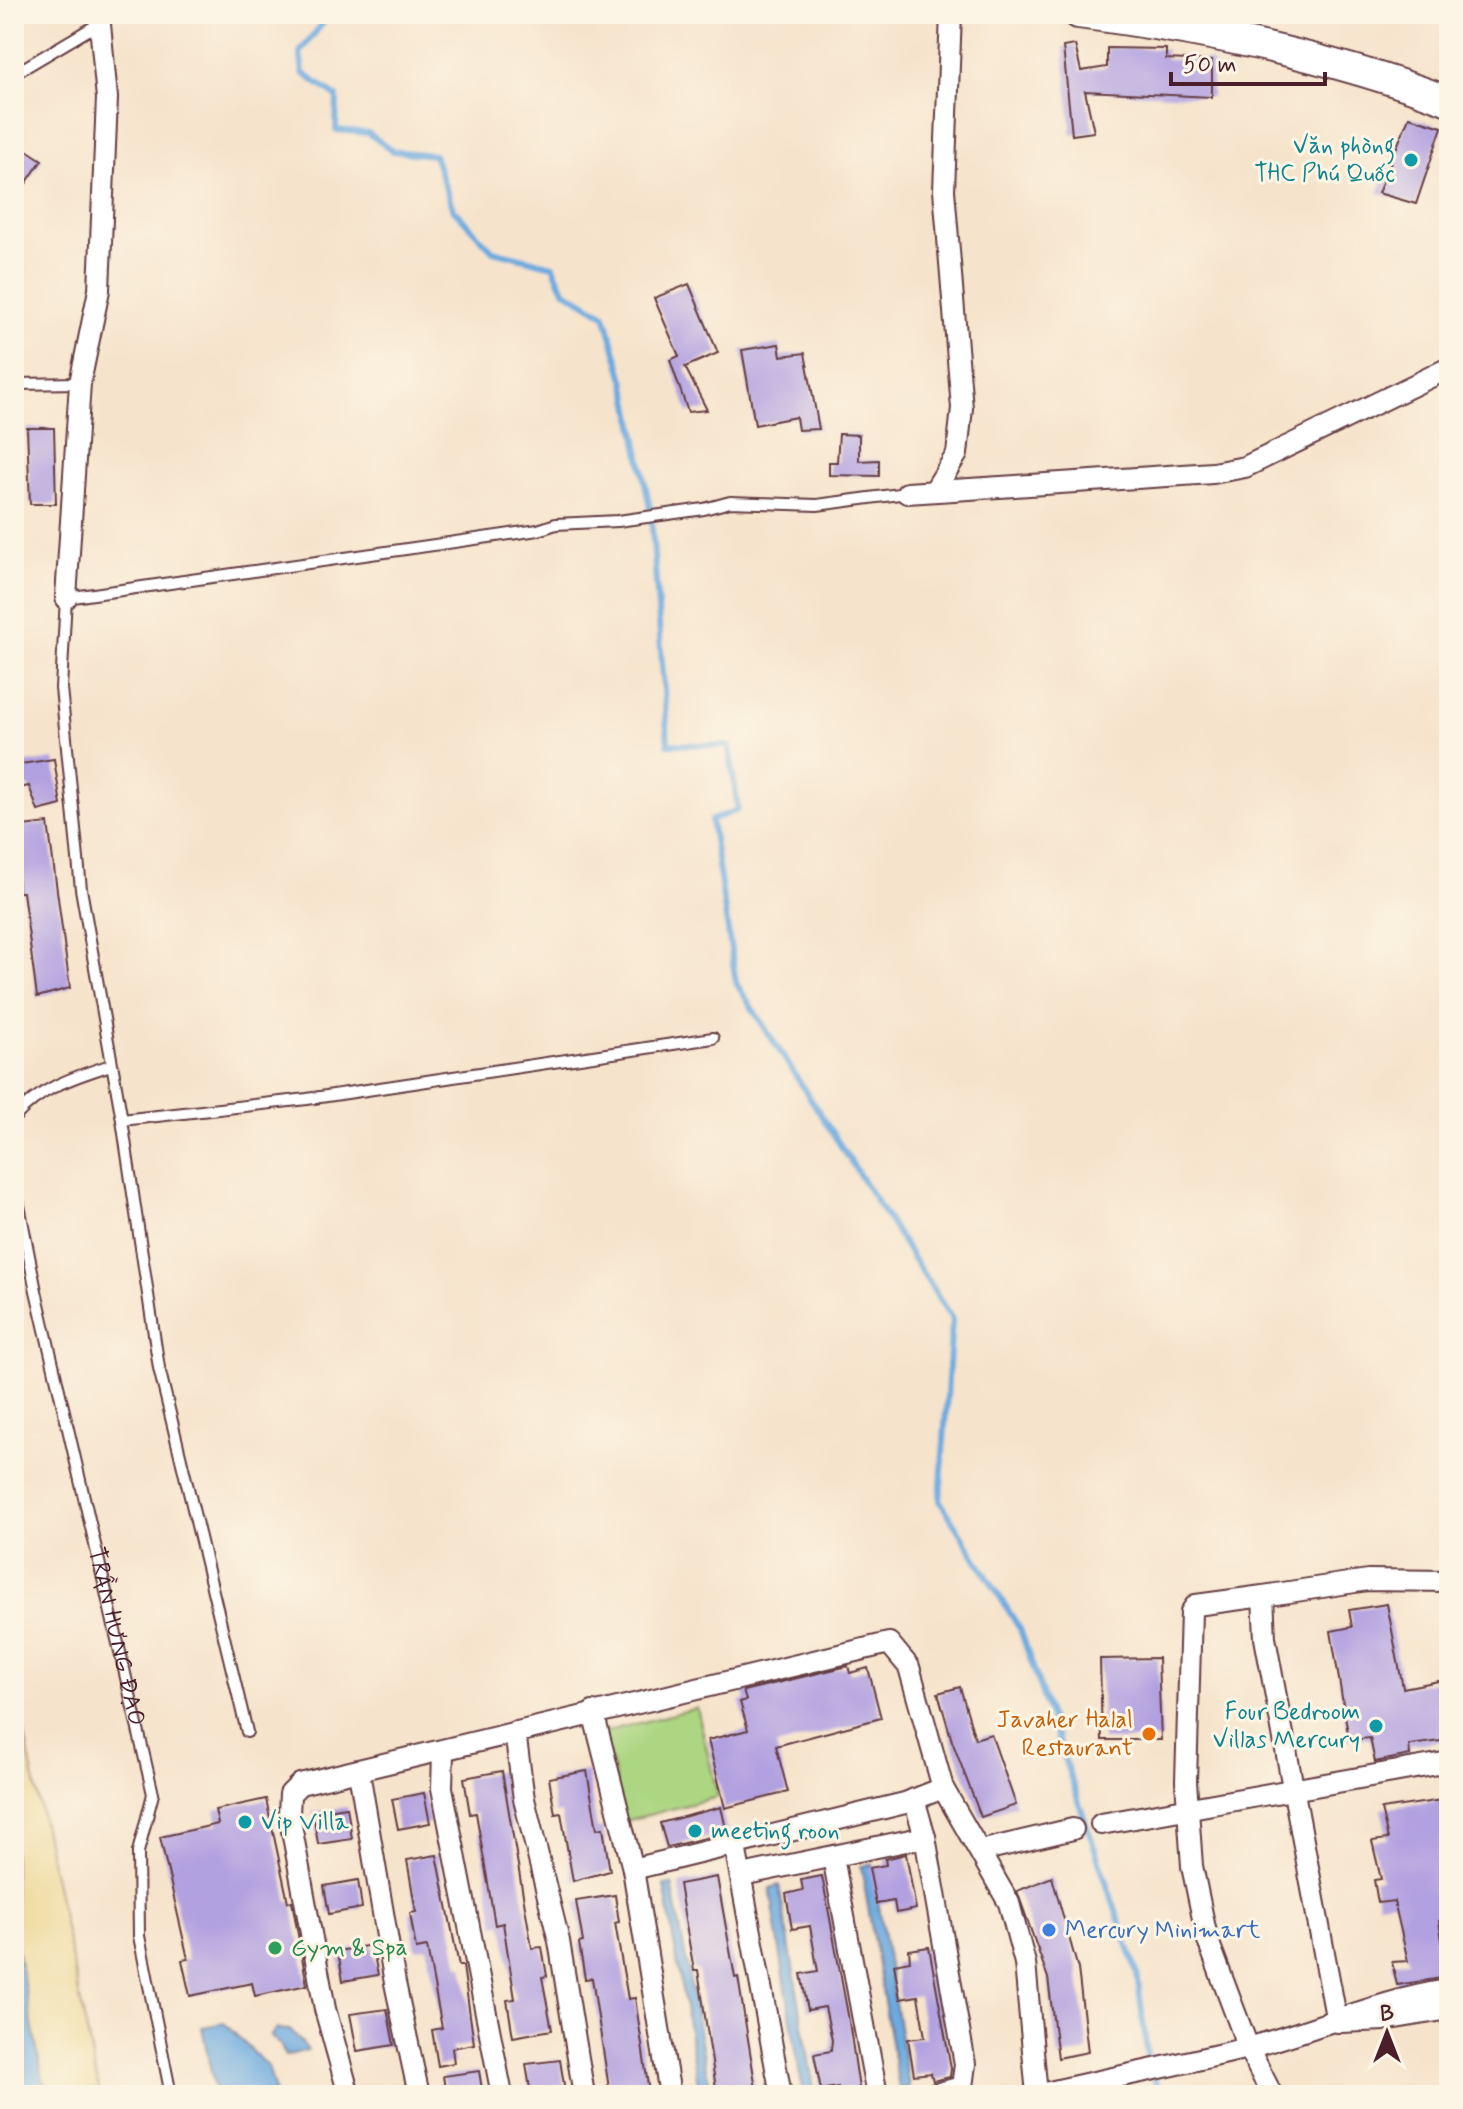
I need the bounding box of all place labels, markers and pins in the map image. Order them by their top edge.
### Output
place label: Văn phòng THC Phú Quốc [1254,131,1395,190]
marker: Văn phòng THC Phú Quốc [1402,151,1420,169]
place label: Four Bedroom Villas Mercury [1213,1697,1360,1756]
place label: Javaher Halal Restaurant [996,1705,1133,1764]
marker: Four Bedroom Villas Mercury [1367,1717,1385,1735]
marker: Javaher Halal Restaurant [1140,1725,1158,1743]
place label: Vip Villa [261,1807,350,1838]
marker: Vip Villa [236,1813,254,1831]
place label: meeting roon [711,1816,840,1850]
marker: meeting roon [686,1822,704,1840]
place label: Mercury Minimart [1065,1915,1260,1946]
marker: Mercury Minimart [1040,1921,1058,1939]
place label: Gym & Spa [291,1933,408,1964]
marker: Gym & Spa [266,1939,284,1957]

